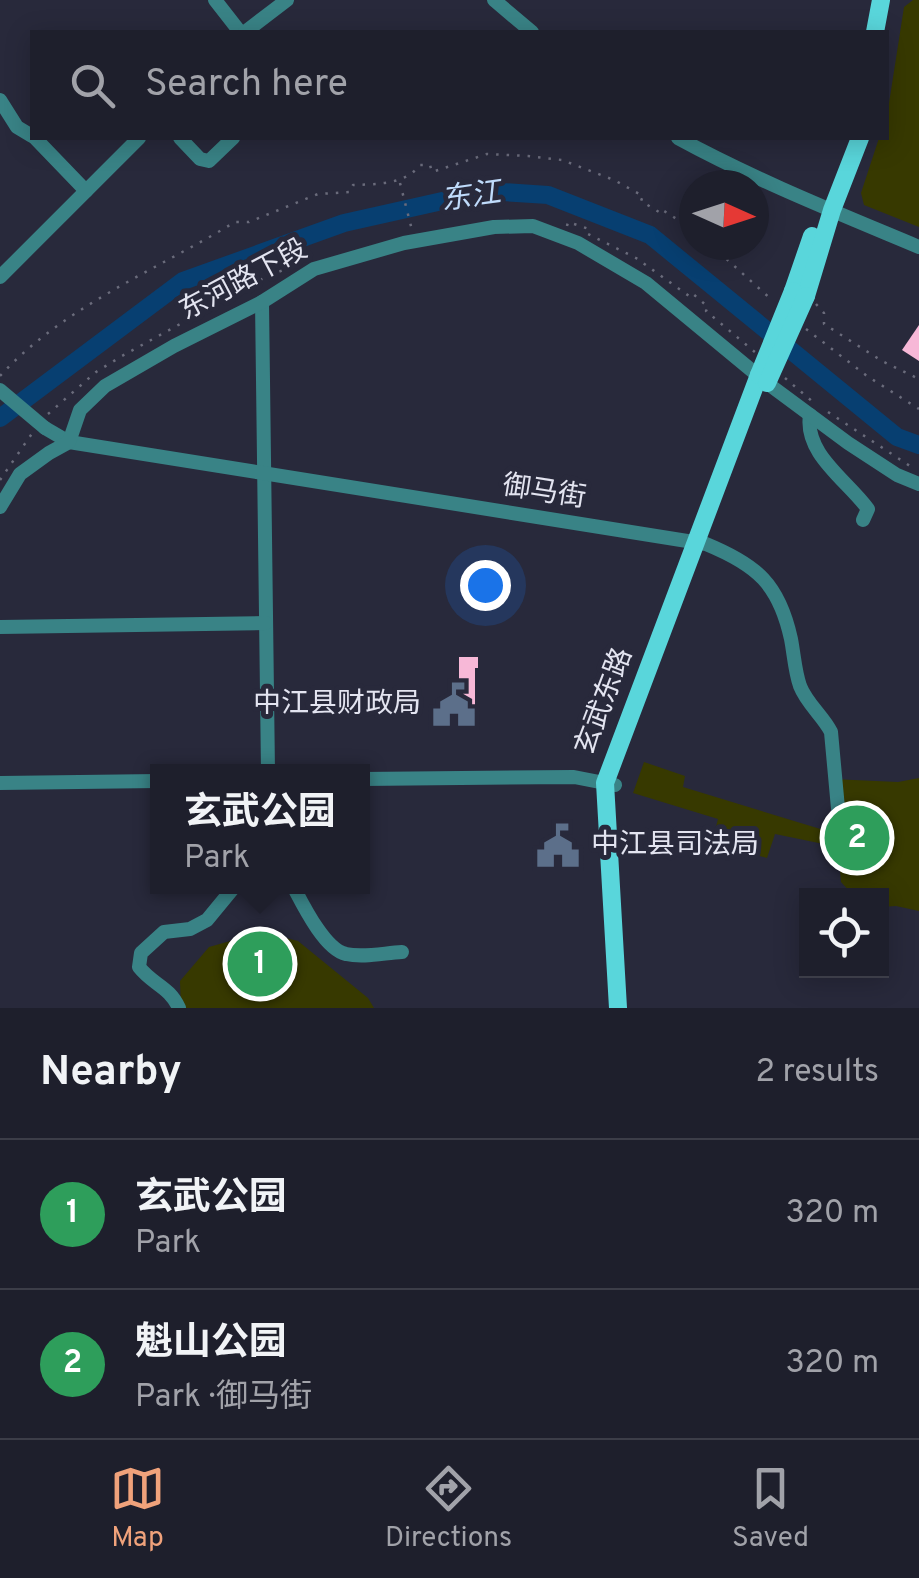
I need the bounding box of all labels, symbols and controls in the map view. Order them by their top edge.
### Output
search box [30,30,889,140]
icon: search [65,58,120,113]
text: Search here [145,61,348,110]
north arrow [679,170,769,260]
water label: 东江 [439,175,506,220]
street label: 东河路下段 [174,232,314,330]
street label: 御马街 [500,469,588,517]
your location [460,560,511,611]
street label: 玄武东路 [568,643,642,761]
public building icon: 中江县财政局 [430,681,478,729]
place label: 中江县财政局 [253,687,421,723]
popup [150,764,370,894]
text: 玄武公园 [184,790,336,839]
pin: 2 [824,800,890,876]
public building icon: 中江县司法局 [534,822,582,870]
place label: 中江县司法局 [591,828,759,864]
text: Park [184,839,250,879]
map controls [799,888,889,978]
button: locate [799,888,889,978]
pin: 1 [228,926,292,1002]
text: Nearby [40,1047,182,1100]
text: 2 results [755,1053,879,1093]
text: 玄武公园 [135,1175,287,1224]
text: 1 [66,1194,79,1234]
text: 320 m [786,1194,879,1234]
text: Park [135,1224,201,1264]
text: 魁山公园 [135,1320,287,1369]
text: 2 [63,1344,82,1384]
text: 320 m [786,1344,879,1384]
text: Park · 御马街 [135,1378,312,1418]
tab: Map [110,1461,165,1557]
tab: Directions [385,1461,512,1557]
tab: Saved [732,1461,809,1557]

